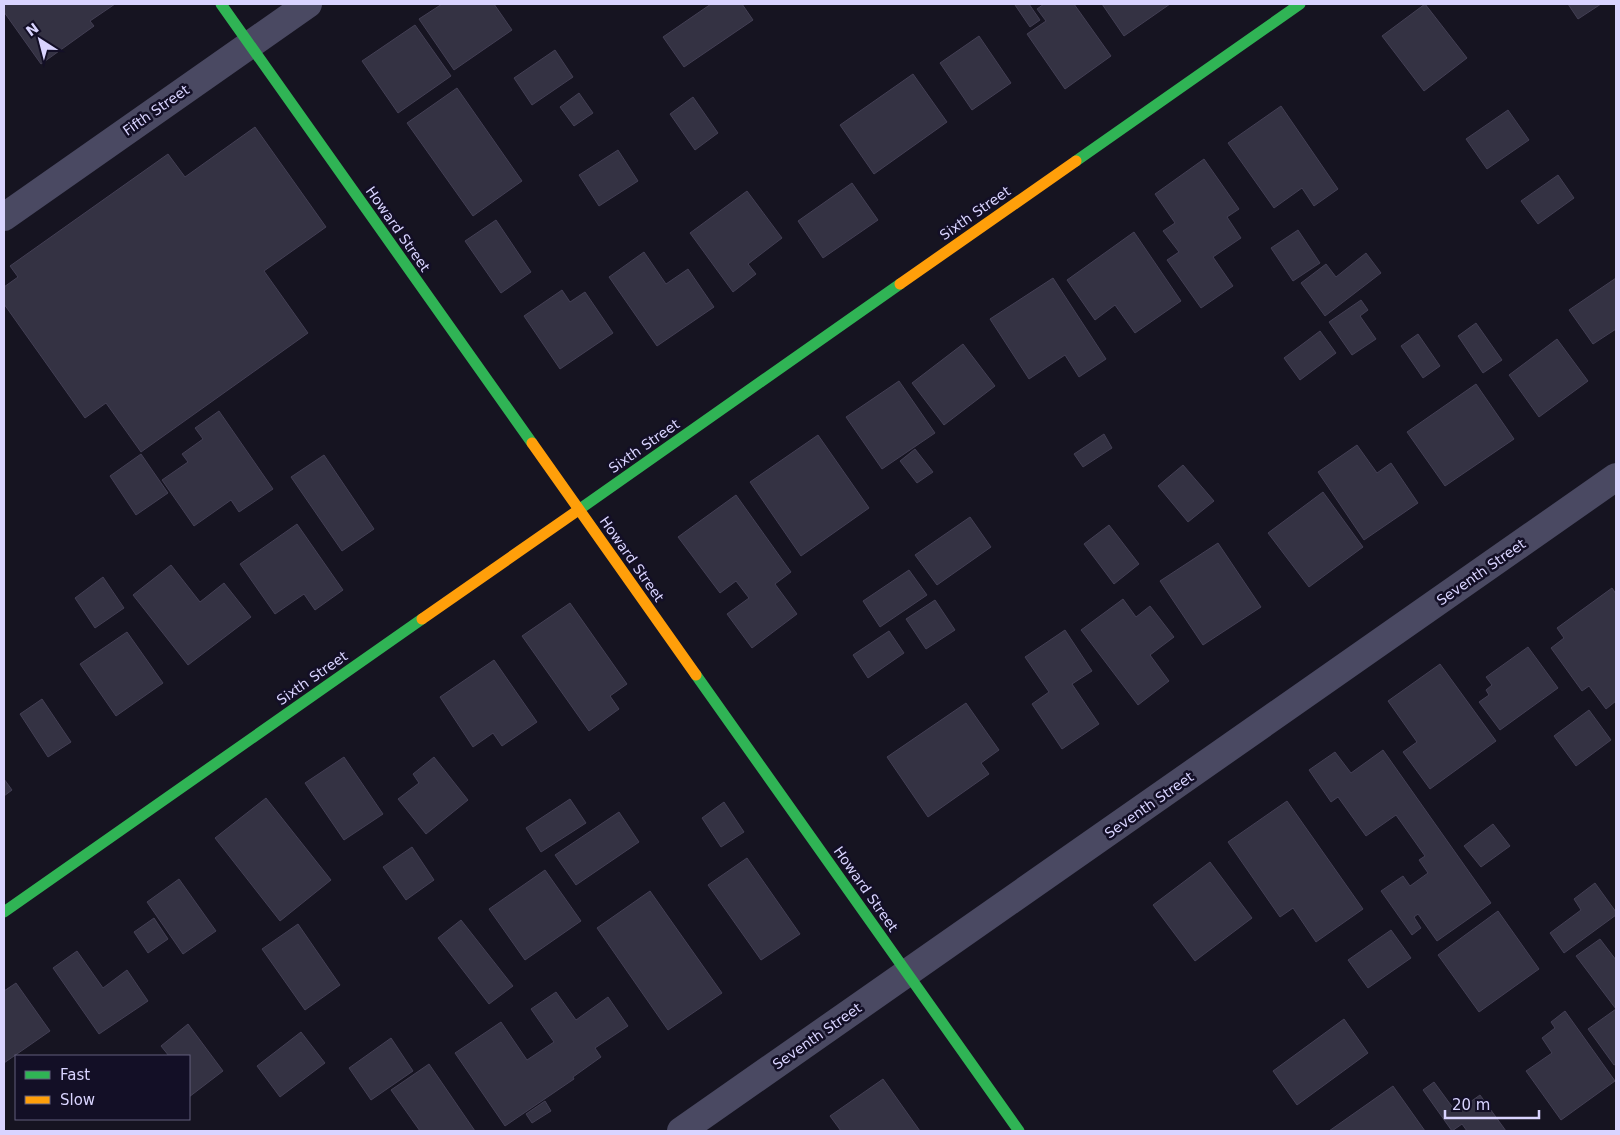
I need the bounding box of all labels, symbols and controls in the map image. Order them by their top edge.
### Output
north arrow [15,15,65,65]
text: N [23,20,42,39]
street label: Fifth Street [120,81,193,139]
street label: Howard Street [363,183,434,275]
street label: Sixth Street [937,183,1014,243]
street label: Sixth Street [606,416,683,476]
street label: Howard Street [597,513,668,605]
street label: Seventh Street [1434,535,1529,609]
street label: Sixth Street [274,648,351,708]
street label: Seventh Street [1102,768,1197,842]
street label: Howard Street [831,843,902,935]
street label: Seventh Street [770,999,865,1073]
legend [15,1055,190,1120]
text: Fast [60,1066,90,1084]
scale bar [1445,1088,1539,1120]
text: Slow [60,1091,95,1109]
text: 20 m [1452,1096,1490,1114]

